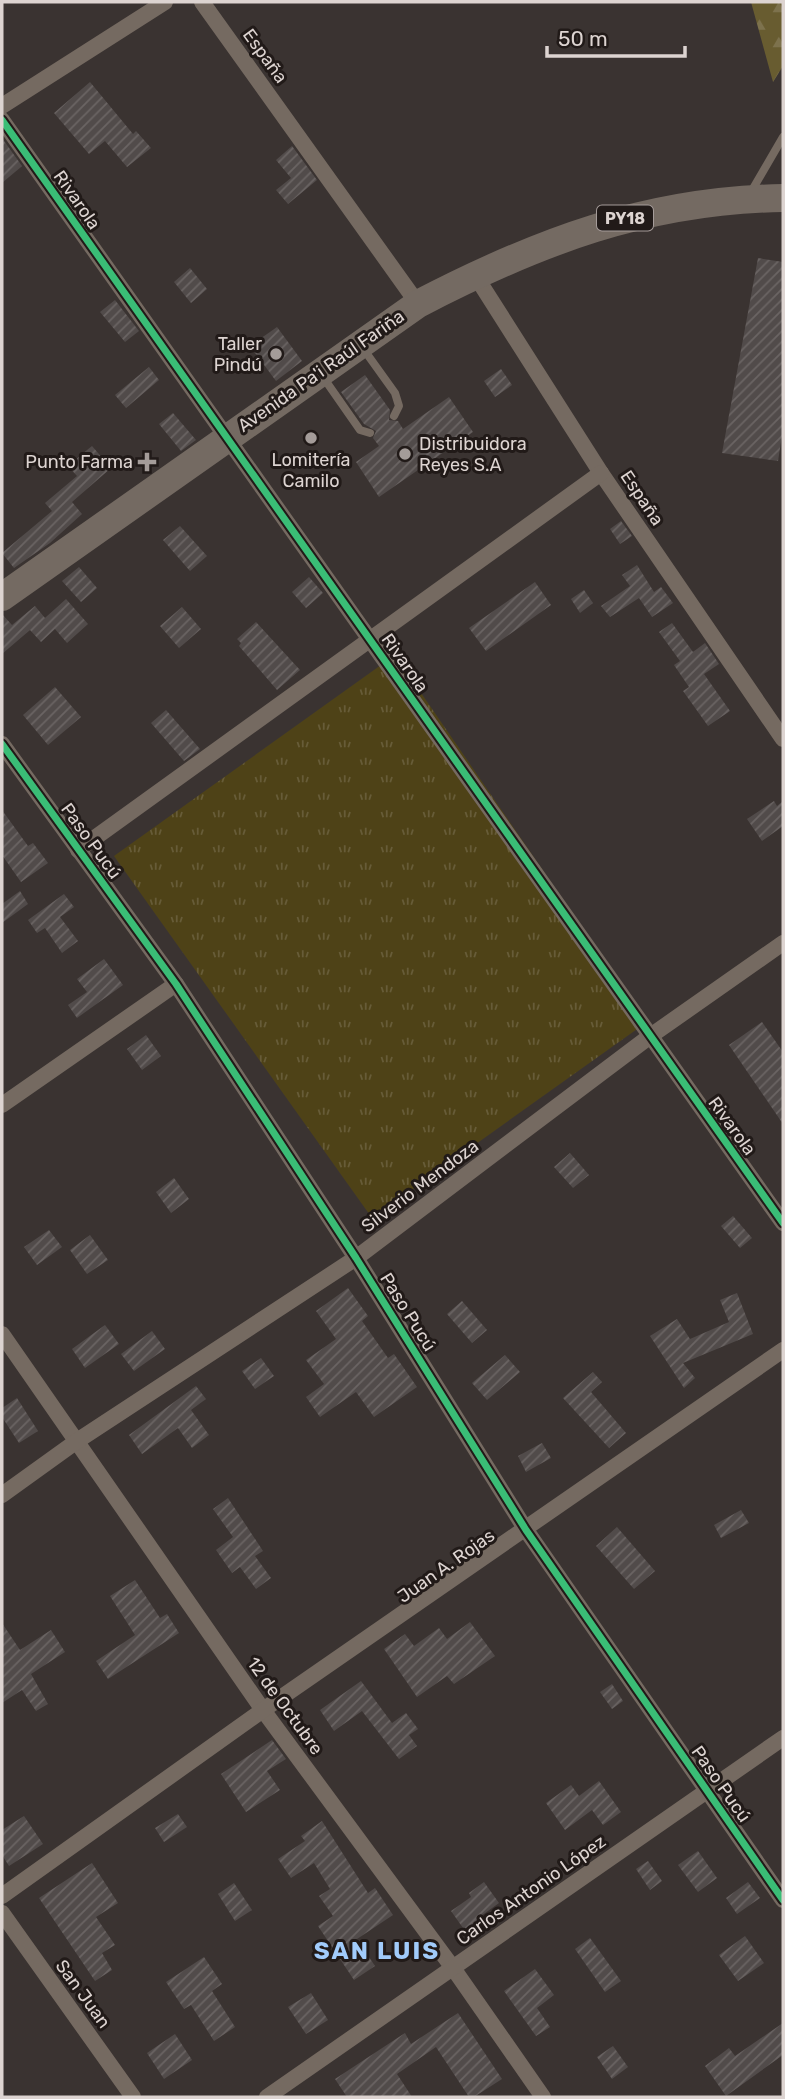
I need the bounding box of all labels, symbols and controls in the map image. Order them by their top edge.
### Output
scale bar [547,14,685,58]
street label: España [238,25,292,87]
text: 50 m [558,26,608,51]
street label: Rivarola [49,166,105,234]
road number: PY18 [597,206,653,230]
street label: Avenida Pa'i Raúl Fariña [233,305,409,437]
place label: Taller Pindú [214,333,262,376]
marker: Taller Pindú [268,346,284,362]
marker: Lomitería Camilo [303,430,319,446]
place label: Distribuidora Reyes S.A [419,433,527,476]
marker: Distribuidora Reyes S.A [397,446,413,462]
place label: Lomitería Camilo [272,449,350,492]
place label: Punto Farma [25,451,133,473]
marker: Punto Farma [139,454,155,470]
street label: España [616,466,668,530]
street label: Rivarola [377,629,433,697]
street label: Paso Pucú [56,799,126,883]
street label: Rivarola [703,1092,761,1160]
street label: Silverio Mendoza [357,1135,483,1237]
street label: Paso Pucú [375,1269,441,1355]
street label: Juan A. Rojas [393,1524,499,1608]
street label: 12 de Octubre [242,1653,328,1759]
street label: Paso Pucú [687,1741,755,1827]
street label: Carlos Antonio López [452,1830,610,1950]
district label: SAN LUIS [314,1937,440,1965]
street label: San Juan [51,1955,115,2033]

